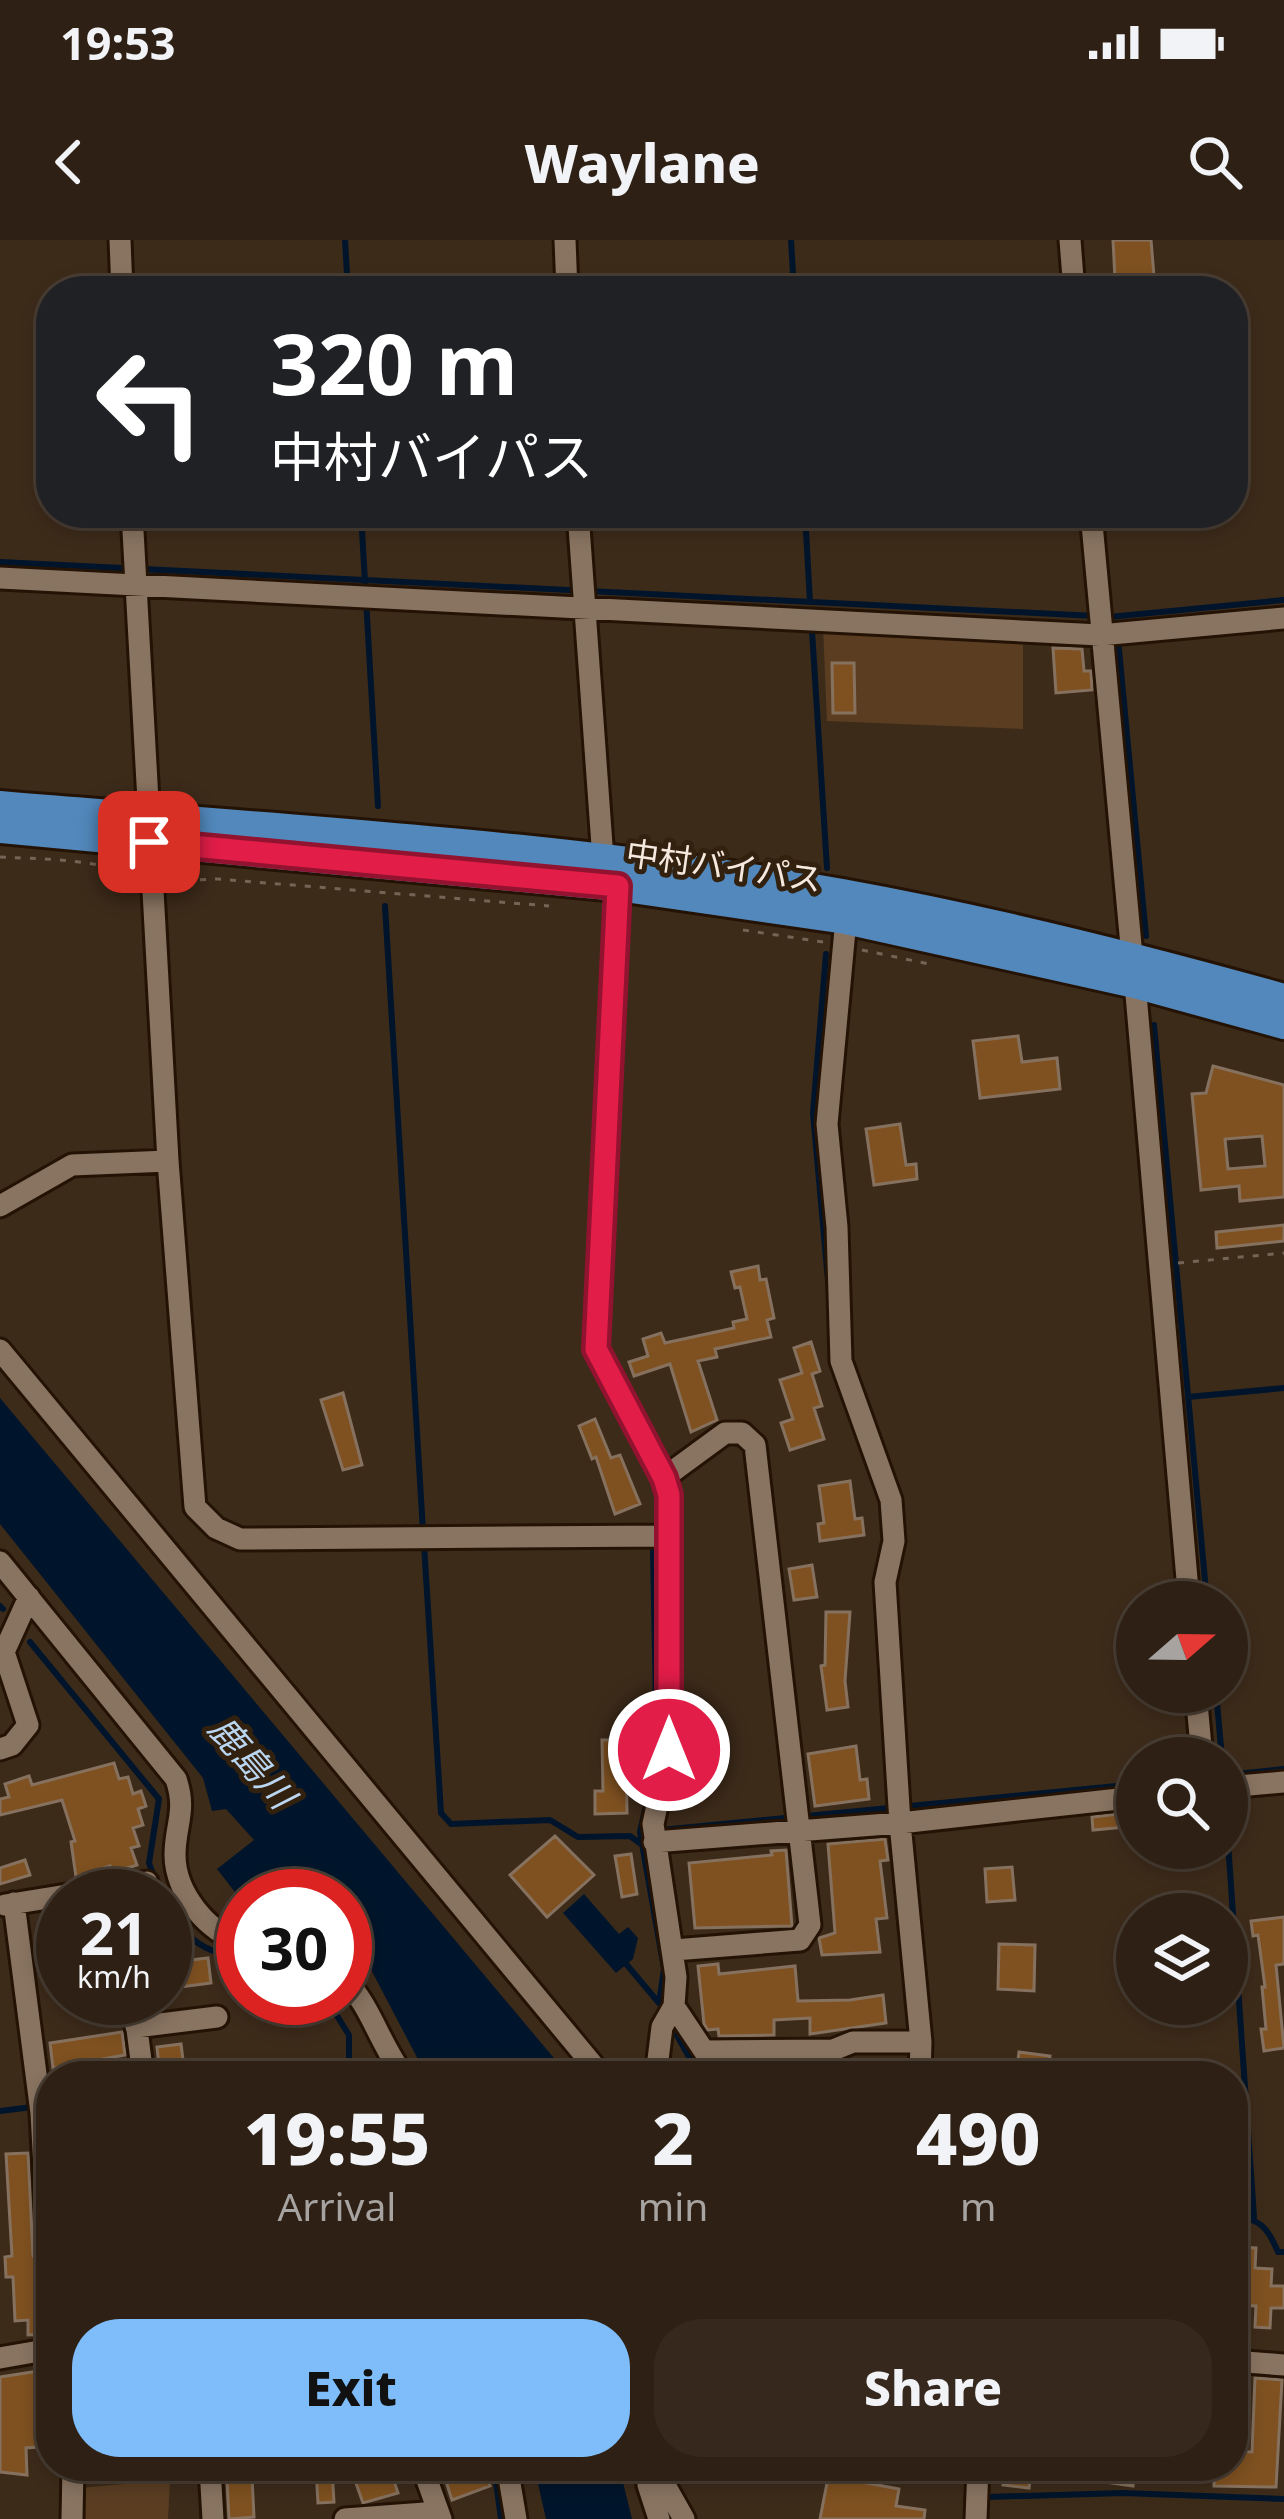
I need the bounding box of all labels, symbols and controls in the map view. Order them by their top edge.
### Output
text: 19:53 [60,12,176,73]
text: Waylane [524,125,760,199]
icon: back [36,129,102,195]
icon: search [1182,129,1248,195]
text: 320 m [270,305,518,420]
icon: left [72,324,228,480]
text: 中村バイパス [270,419,593,493]
pin [98,791,200,893]
icon: arrive [116,809,182,875]
street label: 中村バイパス [623,829,825,902]
north arrow [1116,1581,1248,1713]
map controls [1116,1581,1248,2025]
position arrow [606,1687,732,1813]
water label: 鹿島川 [198,1705,309,1822]
button: search [1116,1737,1248,1869]
speed limit sign: 30 [216,1869,372,2025]
text: 21 [80,1891,148,1973]
button: layers [1116,1893,1248,2025]
text: km/h [77,1956,151,1997]
text: 19:55 [243,2088,430,2186]
text: 2 [652,2088,694,2186]
text: 490 [916,2088,1041,2186]
text: Arrival [277,2179,396,2232]
text: min [638,2179,708,2232]
text: m [960,2179,996,2232]
button: Exit [72,2319,630,2457]
button: Share [654,2319,1212,2457]

